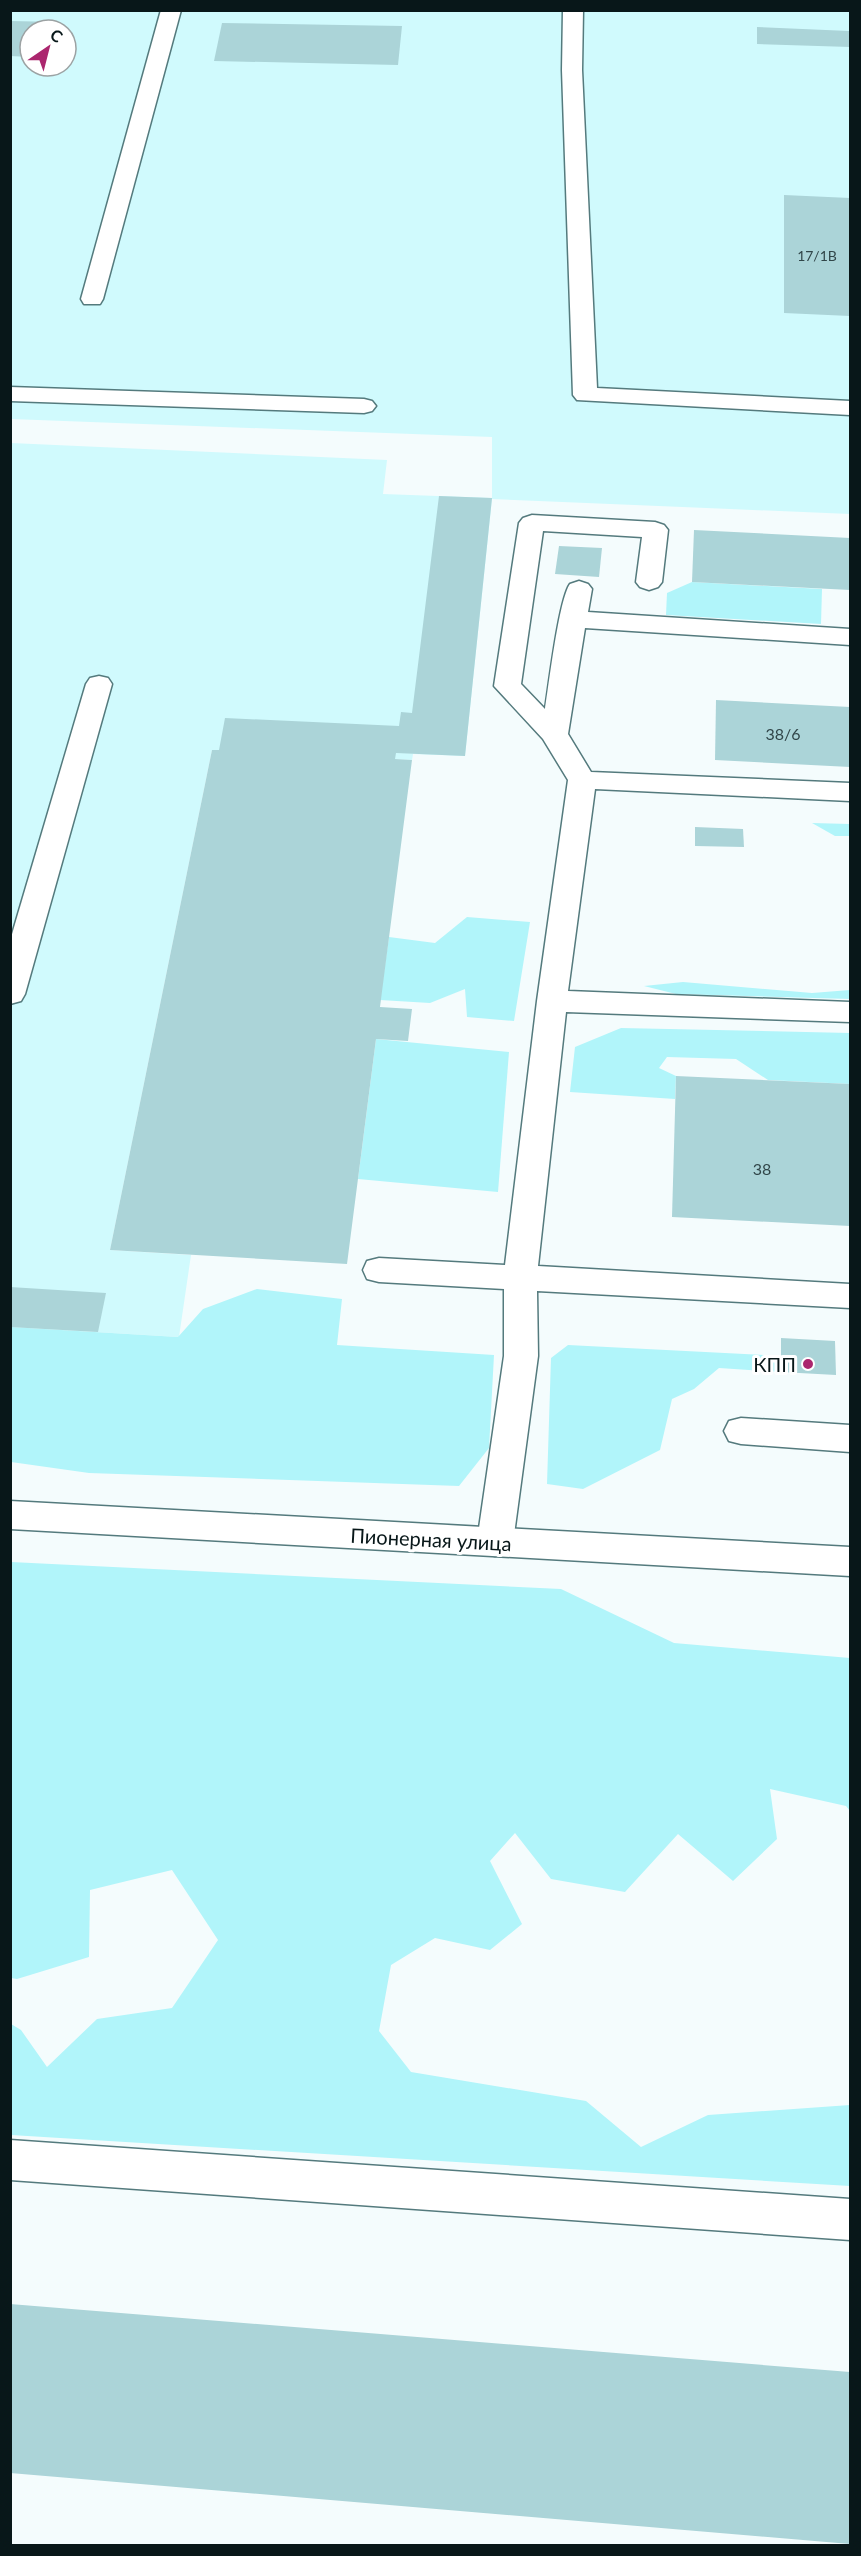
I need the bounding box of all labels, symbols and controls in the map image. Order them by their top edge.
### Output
north arrow [18,18,78,78]
text: С [47,24,67,46]
house number: 17/1В [797,247,837,264]
house number: 38/6 [765,724,801,743]
house number: 38 [753,1159,771,1178]
place label: КПП [753,1352,796,1376]
marker: КПП [801,1357,815,1371]
street label: Пионерная улица [350,1523,512,1555]

